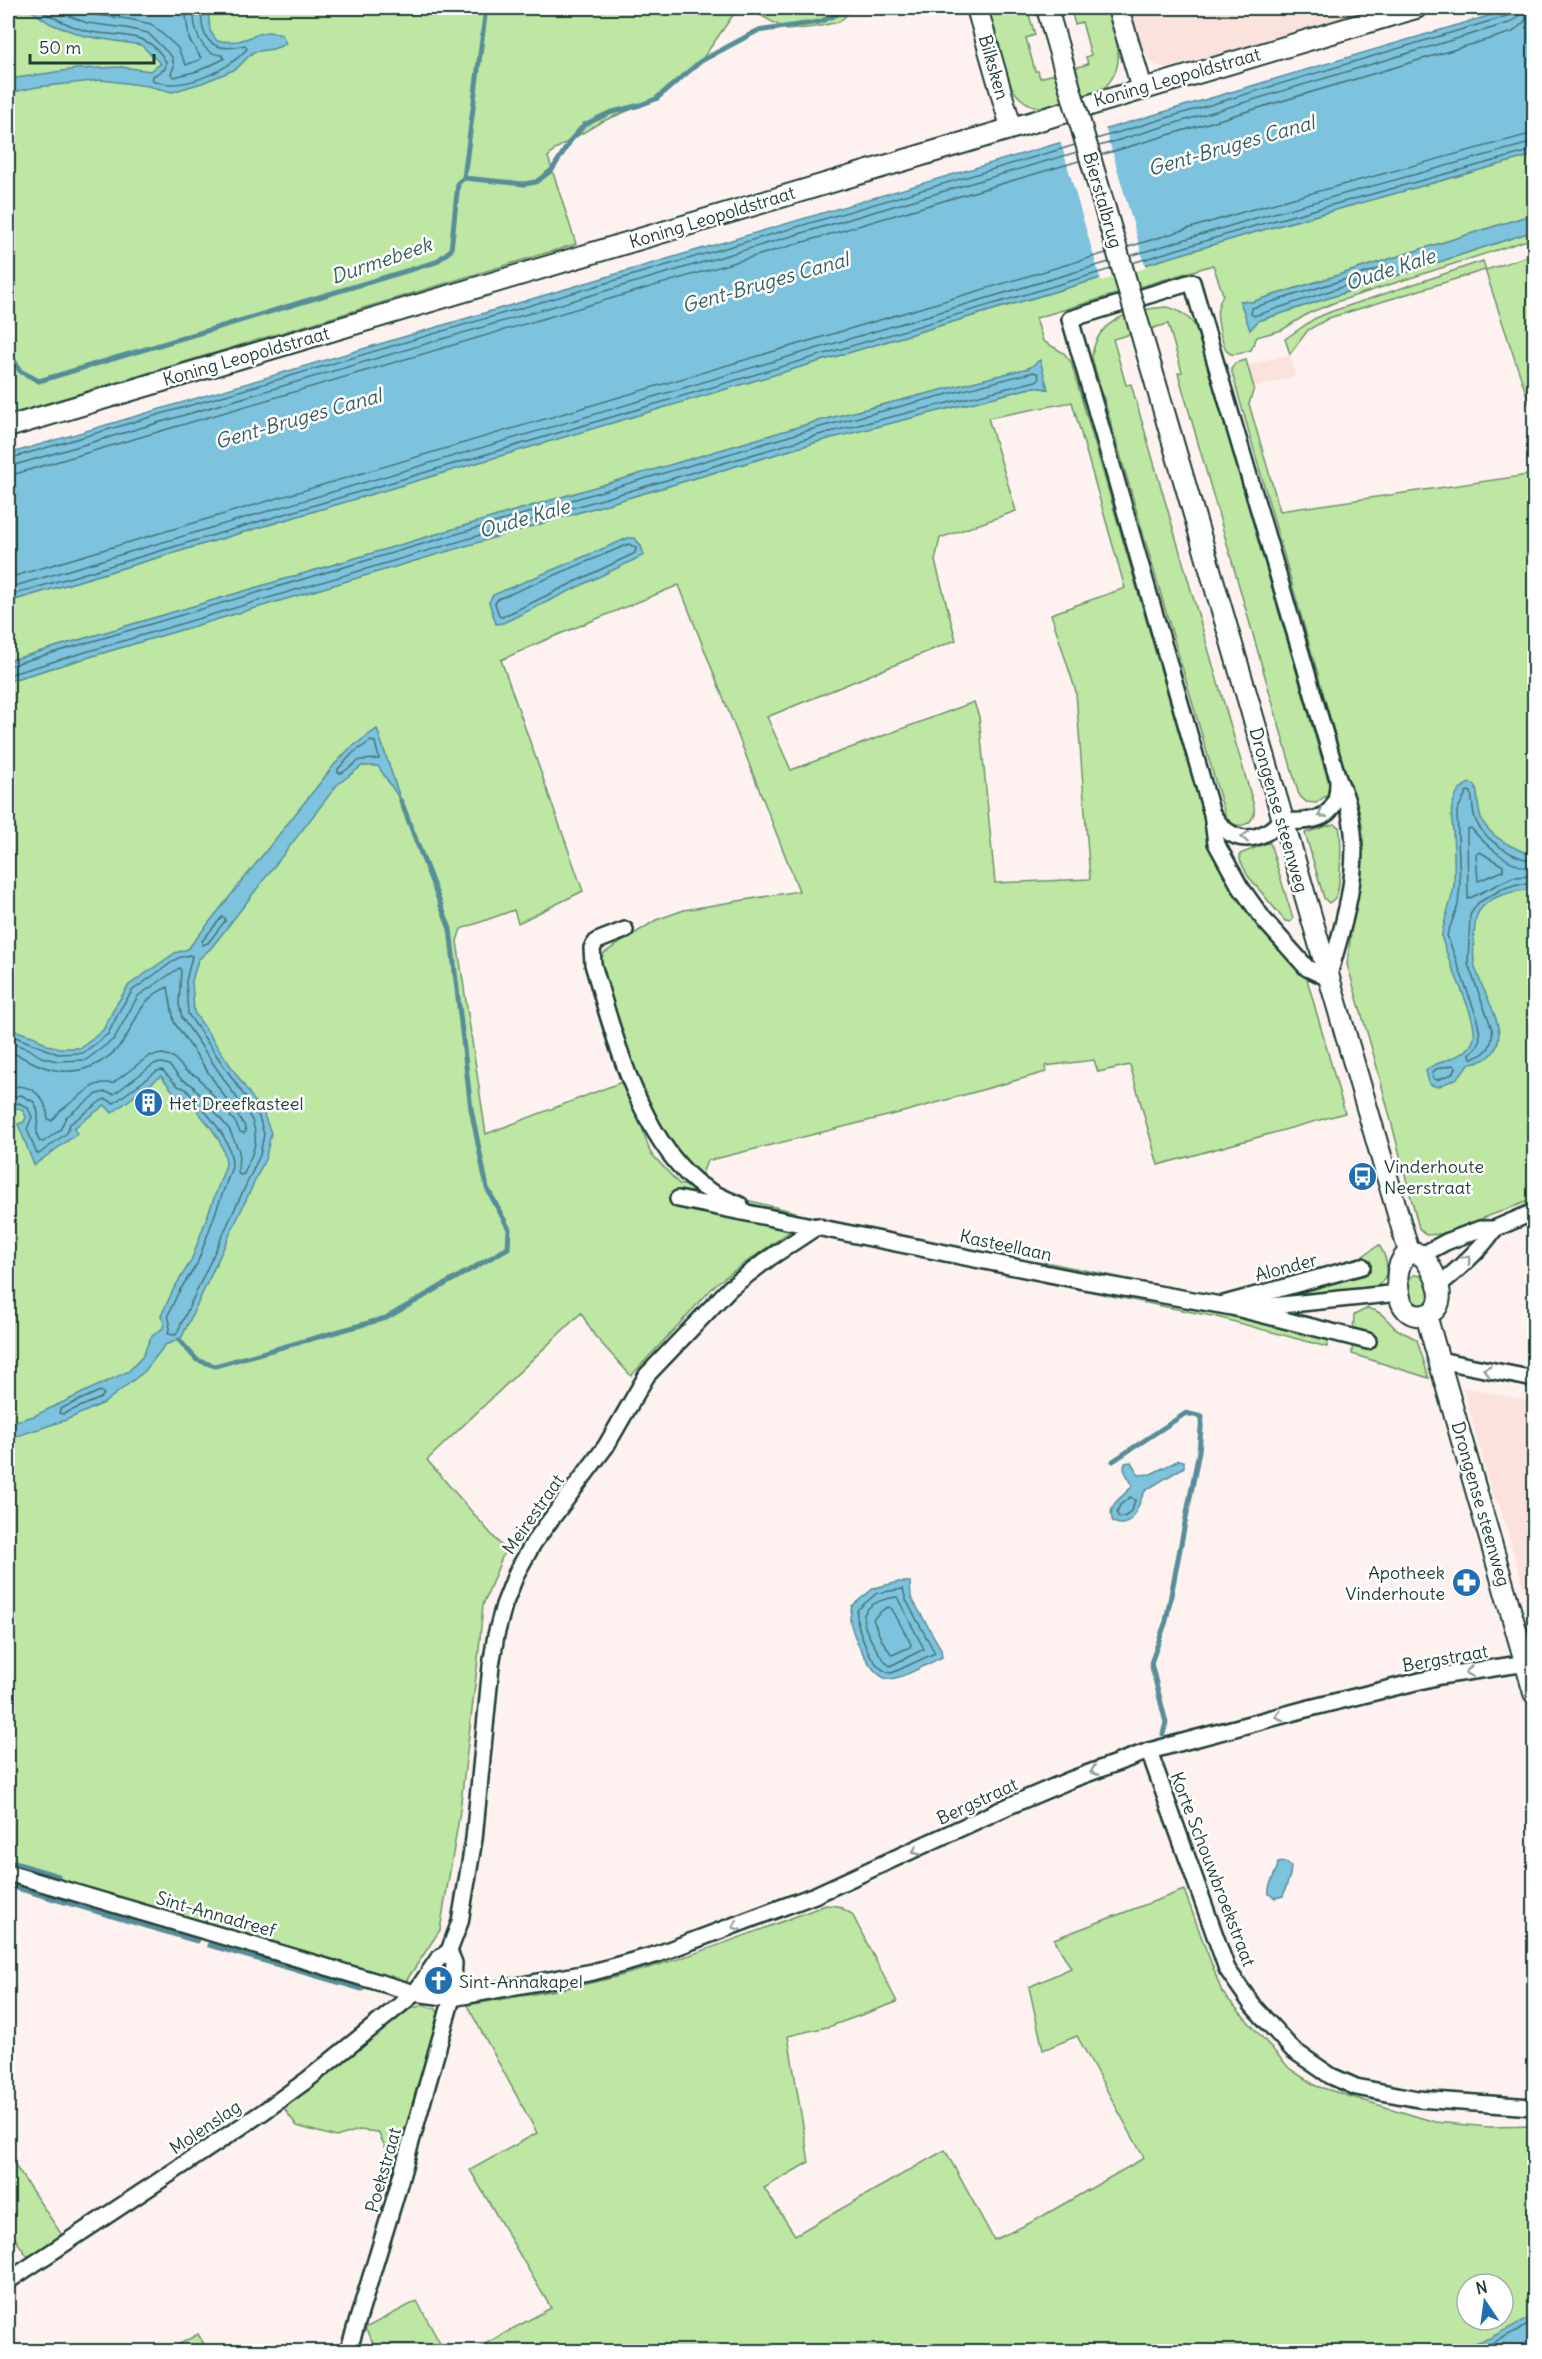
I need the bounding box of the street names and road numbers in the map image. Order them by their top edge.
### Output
street label: Bilksken [974,32,1014,102]
street label: Koning Leopoldstraat [1091,42,1263,112]
street label: Bierstalbrug [1078,149,1128,251]
street label: Koning Leopoldstraat [626,181,798,253]
street label: Koning Leopoldstraat [160,321,332,391]
street label: Drongense steenweg [1244,725,1314,895]
street label: Kasteellaan [958,1224,1054,1266]
street label: Alonder [1252,1247,1320,1286]
street label: Drongense steenweg [1446,1419,1516,1589]
street label: Meirestraat [497,1469,569,1559]
street label: Bergstraat [1400,1639,1490,1677]
street label: Korte Schouwbroekstraat [1165,1768,1261,1970]
street label: Bergstraat [933,1772,1021,1830]
street label: Sint-Annadreef [154,1886,279,1942]
street label: Molenslag [165,2095,245,2159]
street label: Poekstraat [360,2125,406,2215]

